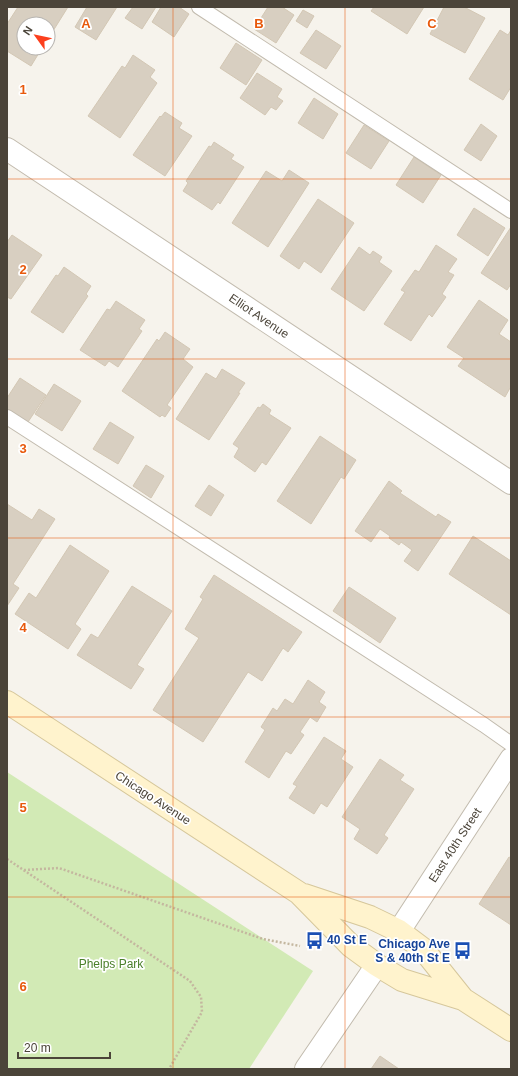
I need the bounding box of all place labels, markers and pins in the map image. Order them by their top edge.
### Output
bus stop icon: 40 St E [304,930,324,950]
place label: 40 St E [327,933,367,947]
place label: Chicago Ave S & 40th St E [375,937,450,965]
bus stop icon: Chicago Ave S & 40th St E [453,941,473,961]

